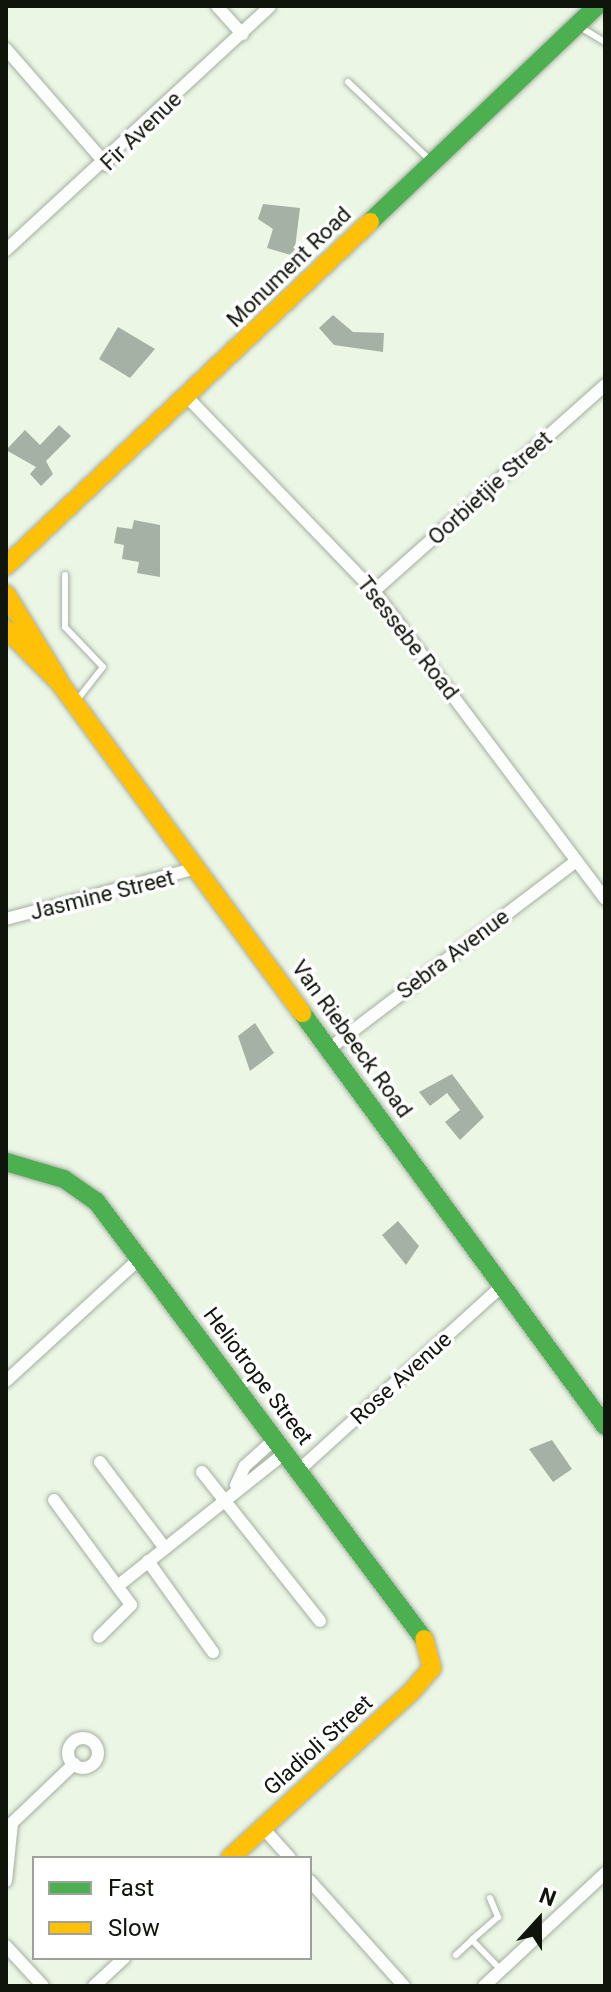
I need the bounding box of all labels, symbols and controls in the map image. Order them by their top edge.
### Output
street label: Fir Avenue [95,86,187,176]
street label: Monument Road [221,201,357,333]
street label: Oorbietjie Street [423,426,557,550]
street label: Tsessebe Road [352,571,464,705]
street label: Jasmine Street [27,864,177,926]
street label: Sebra Avenue [392,903,514,1005]
street label: Van Riebeeck Road [286,955,418,1123]
street label: Heliotrope Street [198,1302,318,1450]
street label: Rose Avenue [345,1326,457,1430]
street label: Gladioli Street [258,1689,378,1801]
legend [32,1856,312,1960]
text: Fast [108,1874,154,1902]
north arrow [499,1880,579,1960]
text: N [536,1883,560,1912]
text: Slow [108,1914,160,1942]

